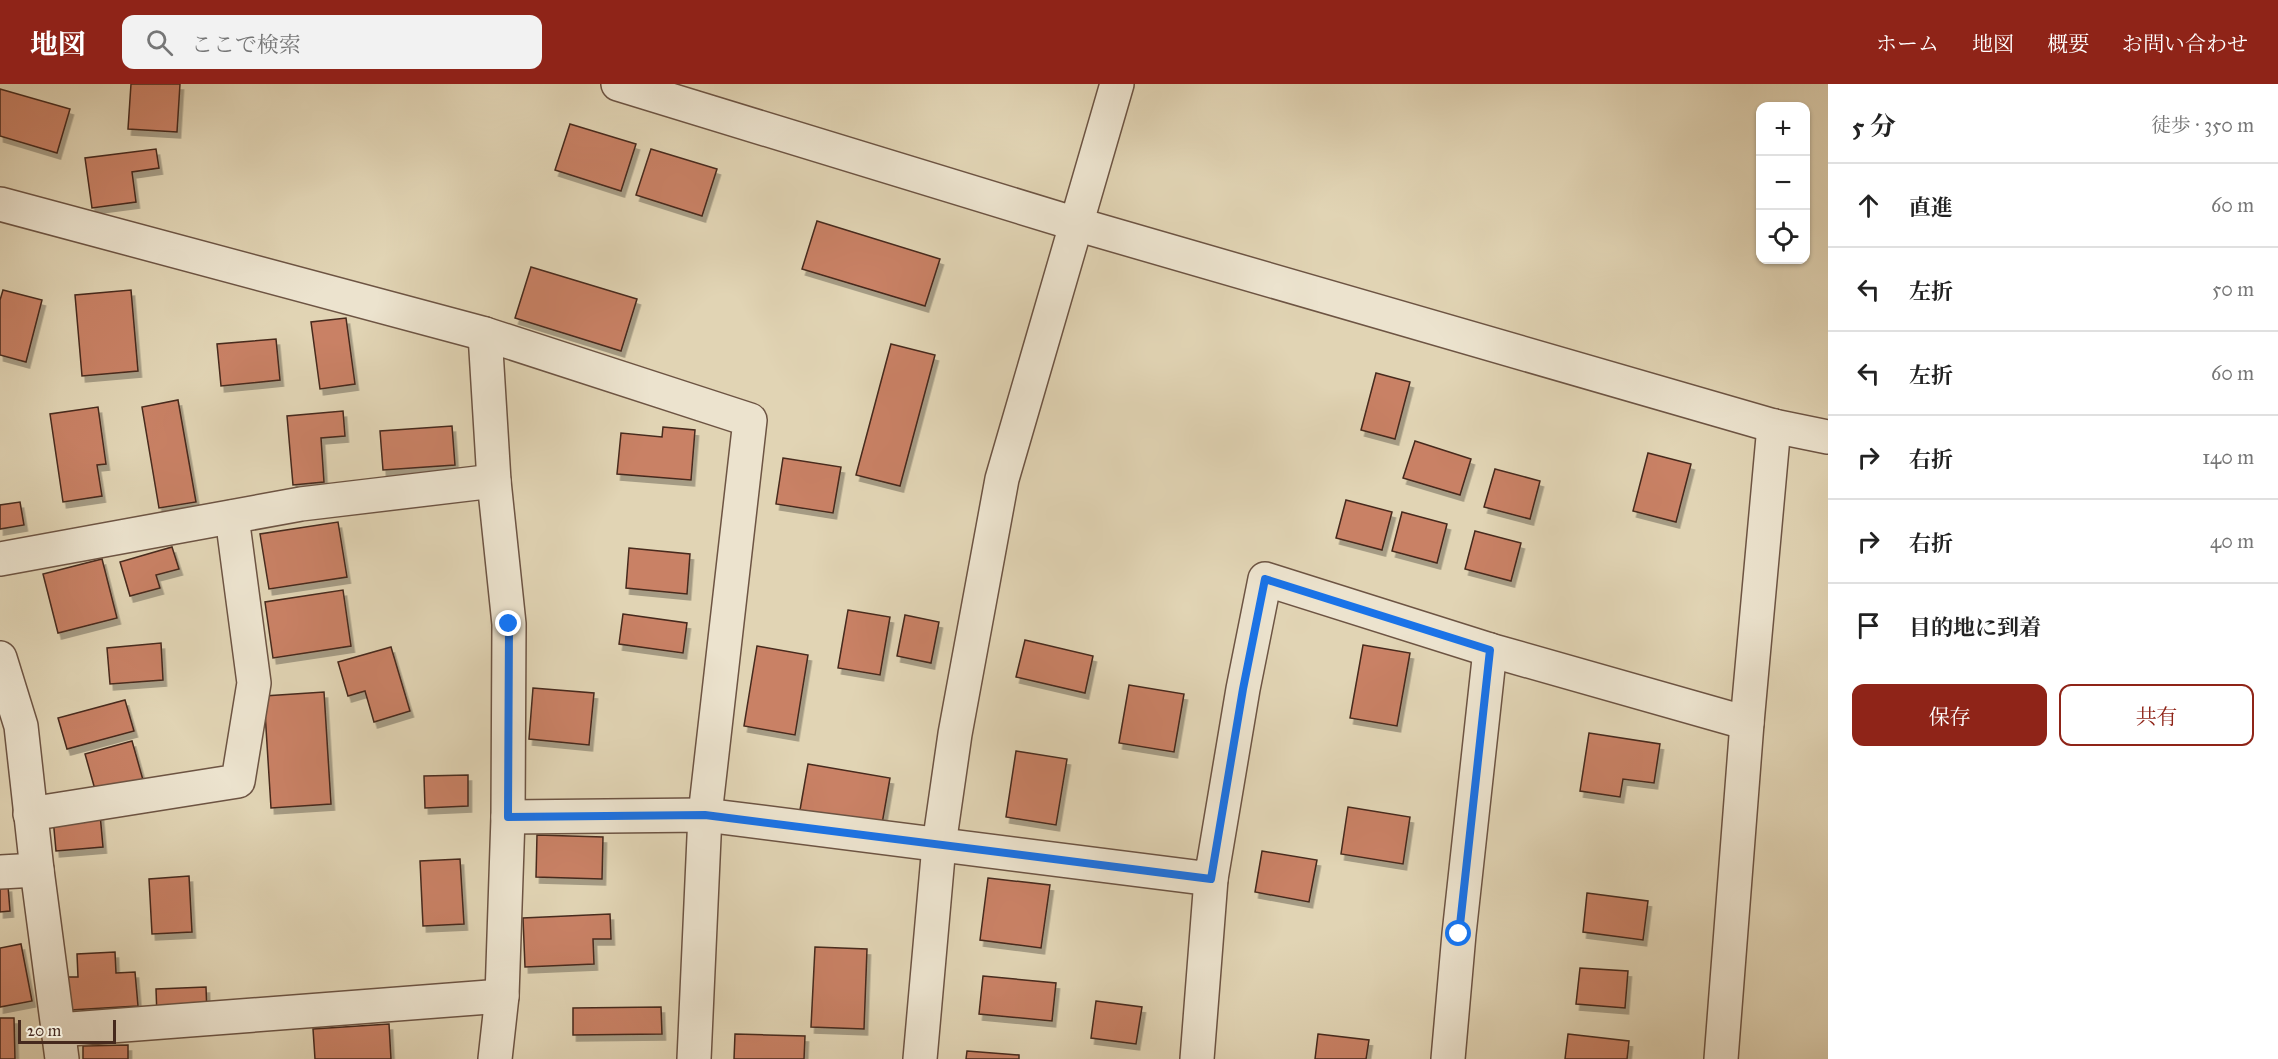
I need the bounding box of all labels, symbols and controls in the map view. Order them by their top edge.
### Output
search box [122,15,542,69]
icon: search [143,26,176,59]
text: 地図 [30,27,86,62]
text: ここで検索 [191,31,301,58]
text: ホーム [1876,31,1939,57]
text: 地図 [1972,31,2014,57]
text: 概要 [2047,31,2089,57]
text: お問い合わせ [2122,31,2248,57]
map controls [1756,102,1810,264]
button: + [1756,102,1810,156]
text: 5 分 [1852,110,1896,142]
text: 徒歩 · 350 m [2151,113,2254,137]
button: − [1756,156,1810,210]
icon: ahead [1852,189,1885,222]
text: 60 m [2211,193,2254,217]
text: 直進 [1909,194,1953,221]
button: locate [1756,210,1810,264]
icon: left [1852,273,1885,306]
text: 50 m [2212,277,2254,301]
text: 左折 [1909,278,1953,305]
icon: left [1852,357,1885,390]
text: 60 m [2211,361,2254,385]
text: 左折 [1909,362,1953,389]
icon: right [1852,441,1885,474]
text: 140 m [2202,445,2254,469]
text: 右折 [1909,446,1953,473]
icon: right [1852,525,1885,558]
text: 40 m [2210,529,2254,553]
text: 右折 [1909,530,1953,557]
icon: arrive [1852,609,1885,642]
route end [495,610,521,636]
text: 目的地に到着 [1909,614,2041,641]
button: 保存 [1852,684,2047,746]
button: 共有 [2059,684,2254,746]
route start [1445,920,1471,946]
scale bar [18,1017,116,1044]
text: 20 m [27,1021,61,1040]

